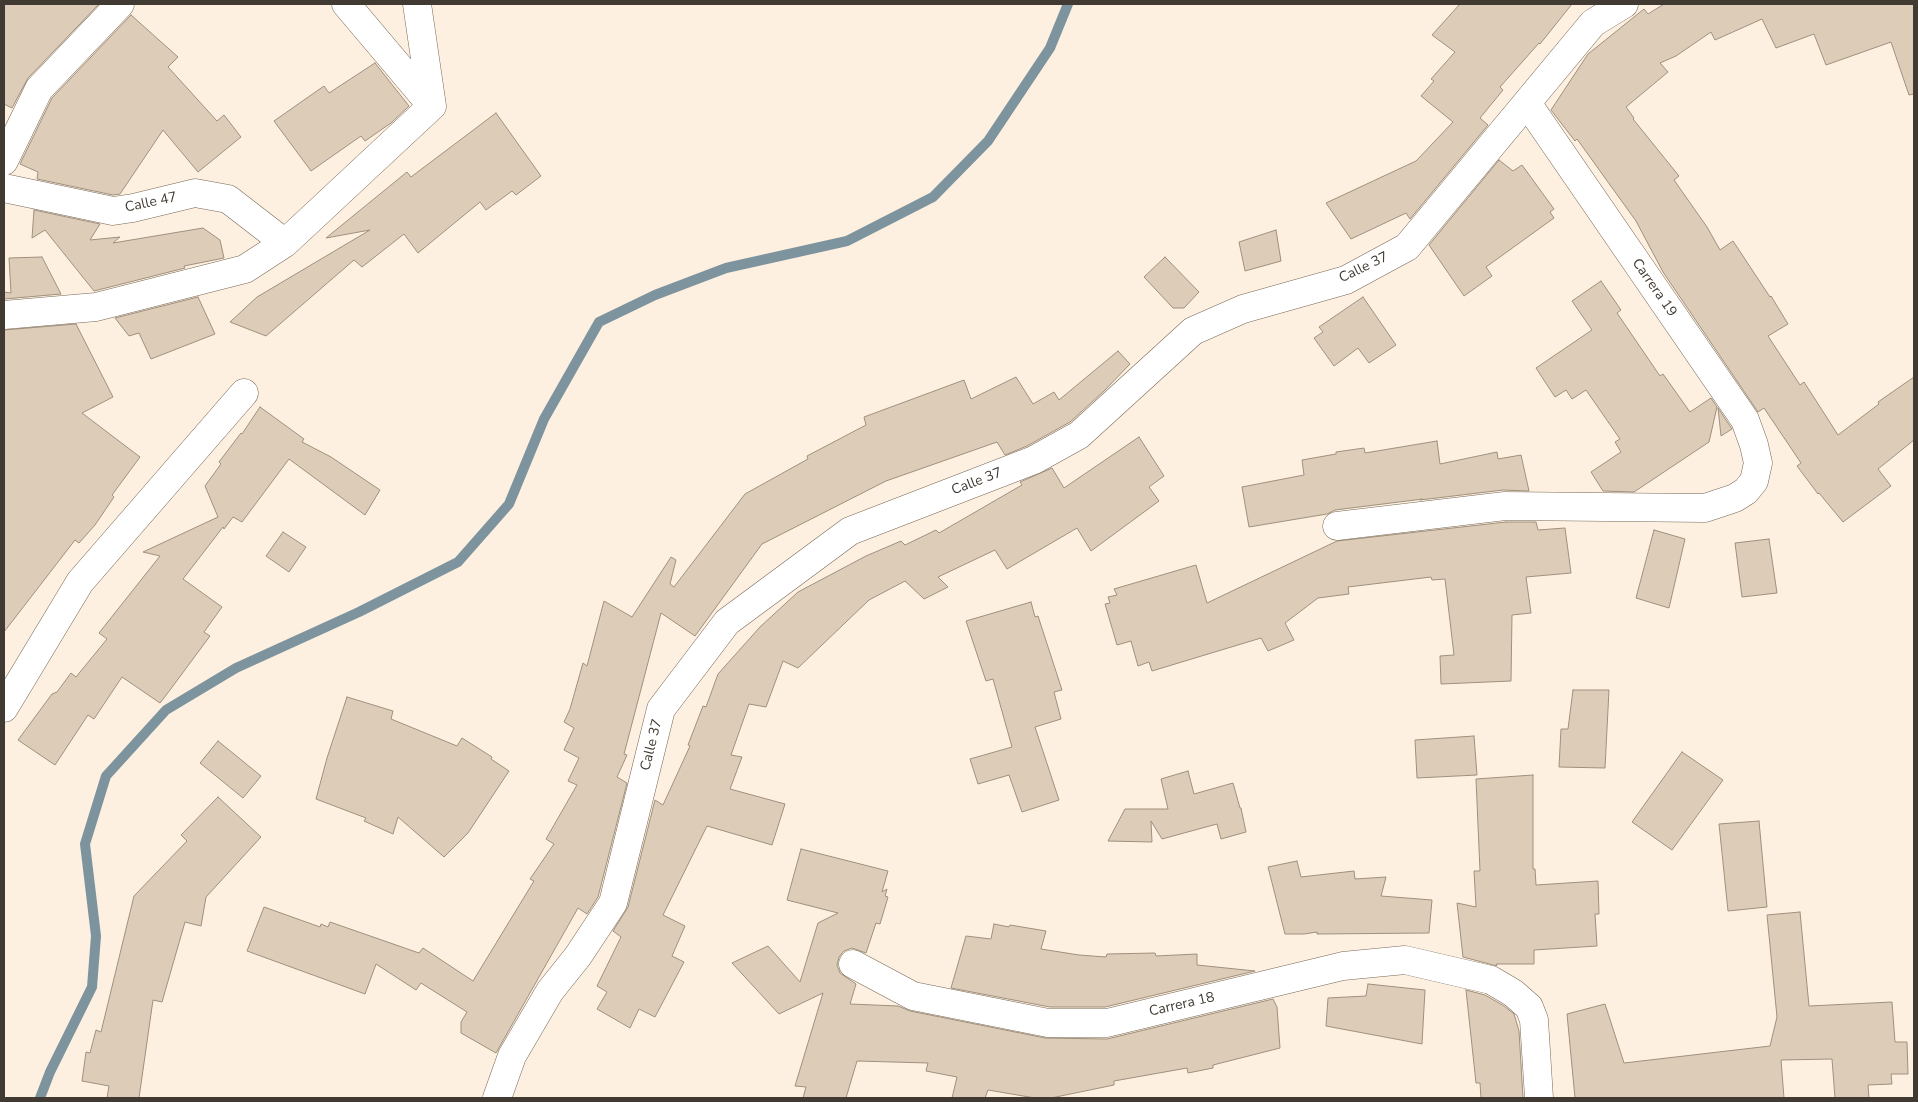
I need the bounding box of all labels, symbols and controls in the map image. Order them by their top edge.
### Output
street label: Calle 47 [123,189,179,217]
street label: Calle 37 [1337,249,1391,287]
street label: Carrera 19 [1628,256,1680,320]
street label: Calle 37 [949,465,1005,499]
street label: Calle 37 [637,717,667,773]
street label: Carrera 18 [1148,989,1216,1021]

